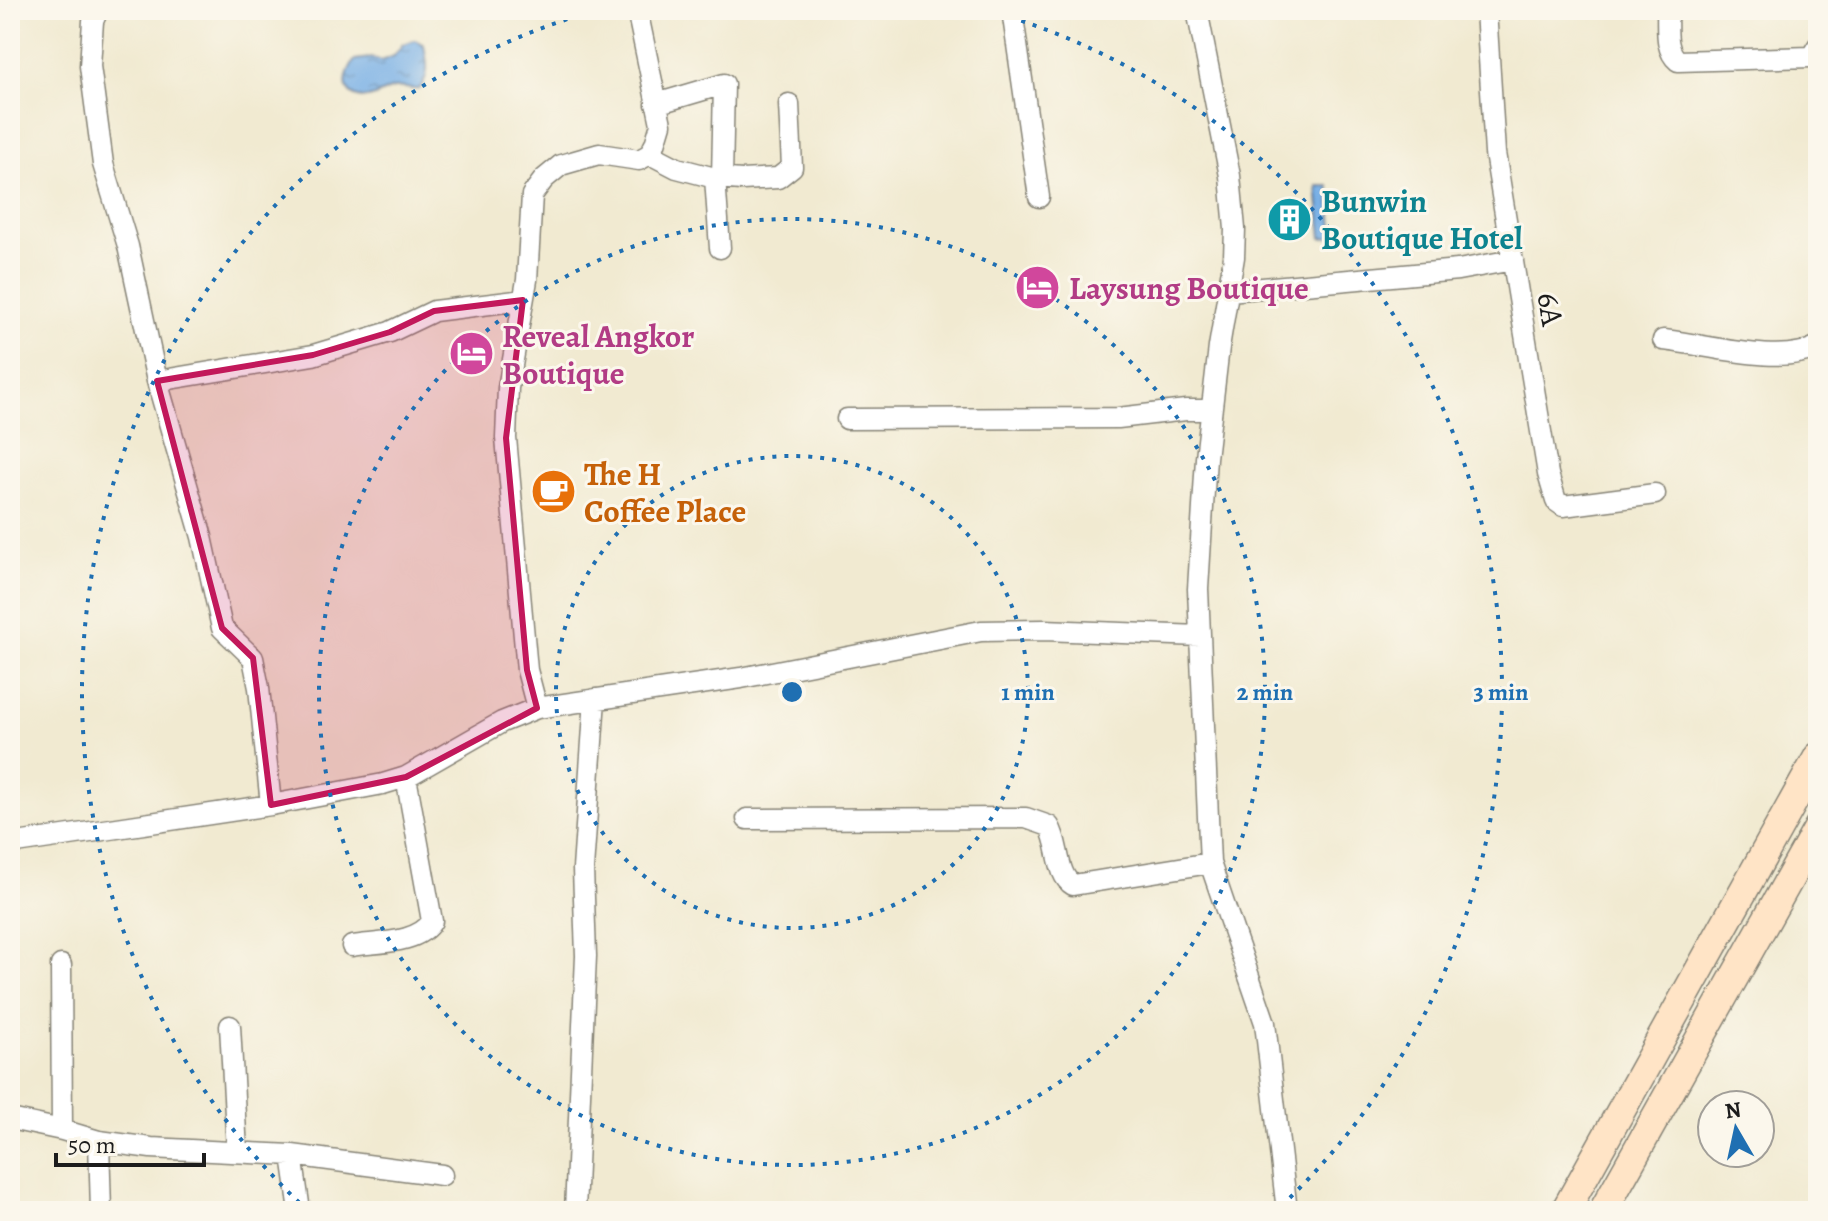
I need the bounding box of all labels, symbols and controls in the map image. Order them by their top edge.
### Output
place label: Bunwin Boutique Hotel [1321,179,1523,260]
building icon: Bunwin Boutique Hotel [1266,195,1314,243]
hotel icon: Laysung Boutique [1014,264,1062,312]
place label: Laysung Boutique [1069,266,1309,310]
street label: 6A [1527,289,1576,330]
place label: Reveal Angkor Boutique [502,314,694,395]
hotel icon: Reveal Angkor Boutique [447,330,495,378]
place label: The H Coffee Place [584,452,746,533]
cafe icon: The H Coffee Place [529,468,577,516]
text: 1 min [1001,676,1055,708]
text: 2 min [1237,676,1294,708]
text: 3 min [1473,676,1529,708]
centre of rings [778,678,806,706]
north arrow [1696,1089,1776,1169]
text: N [1723,1094,1743,1126]
scale bar [56,1117,204,1167]
text: 50 m [68,1129,116,1161]

